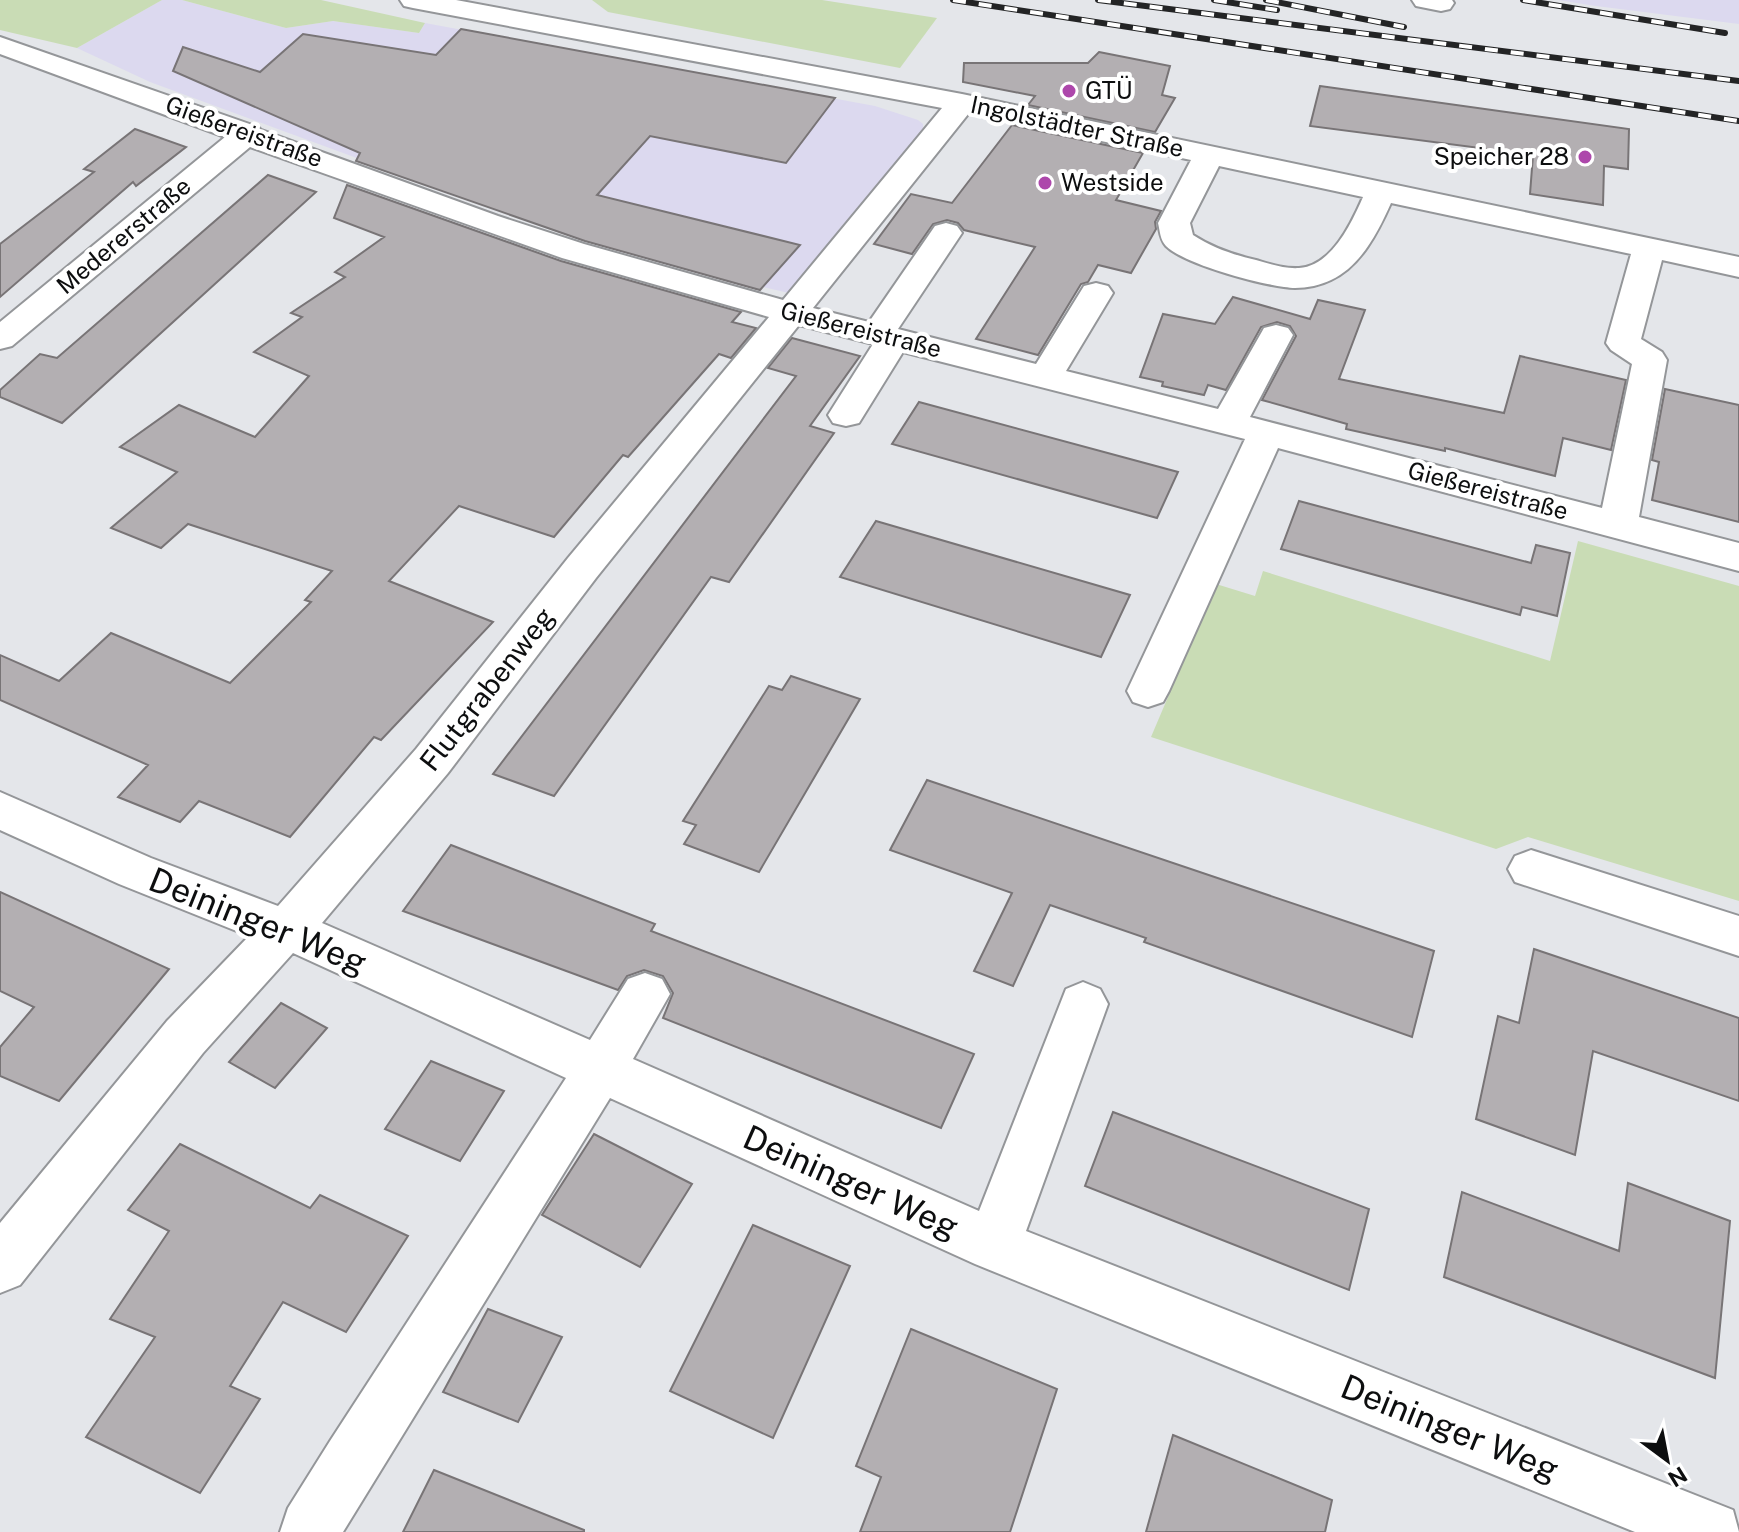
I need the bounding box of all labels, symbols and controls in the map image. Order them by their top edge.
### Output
place label: GTÜ [1085,75,1133,104]
marker: GTÜ [1060,82,1078,100]
street label: Gießereistraße [162,90,327,172]
street label: Ingolstädter Straße [968,90,1186,162]
place label: Speicher 28 [1434,142,1569,170]
marker: Speicher 28 [1576,148,1594,166]
place label: Westside [1061,168,1163,196]
street label: Medererstraße [51,171,196,299]
marker: Westside [1036,174,1054,192]
street label: Gießereistraße [778,296,945,363]
street label: Gießereistraße [1405,455,1571,525]
street label: Flutgrabenweg [413,600,561,777]
street label: Deininger Weg [143,859,373,983]
street label: Deininger Weg [737,1117,965,1247]
street label: Deininger Weg [1335,1366,1565,1490]
north arrow [1627,1420,1707,1500]
text: N [1663,1461,1692,1493]

